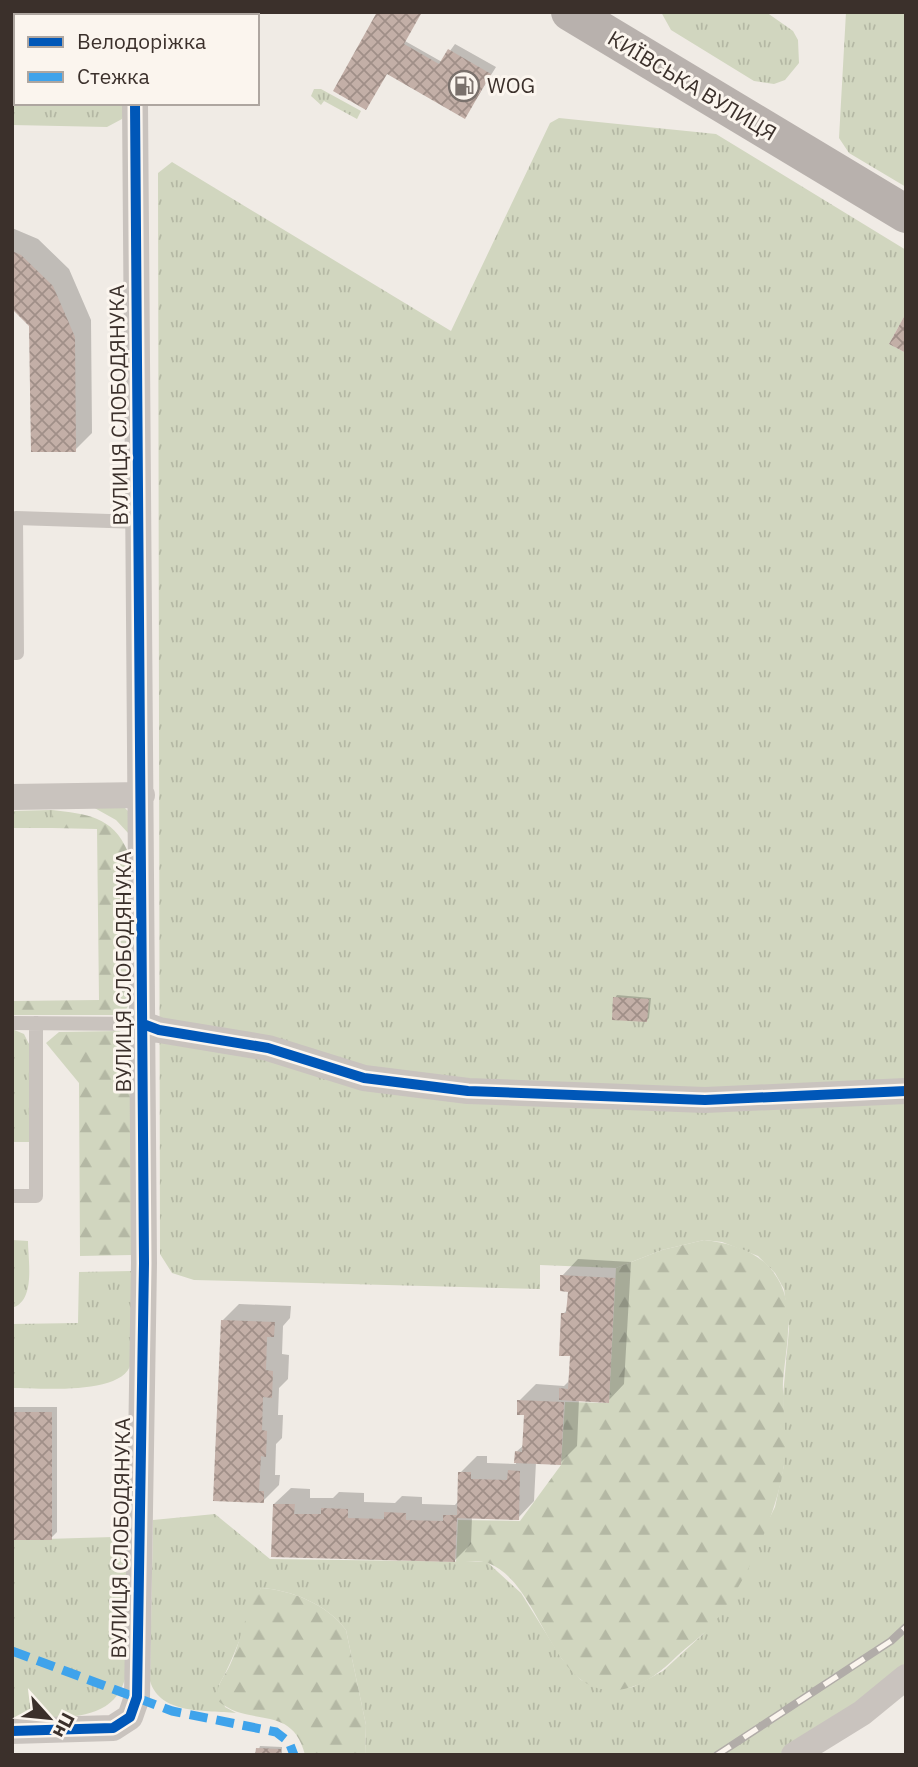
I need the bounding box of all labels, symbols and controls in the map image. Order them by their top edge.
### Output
legend [14,14,259,105]
street label: КИЇВСЬКА ВУЛИЦЯ [603,24,782,147]
text: Велодоріжка [77,27,206,55]
text: Стежка [77,62,150,90]
fuel station icon: WOG [447,69,481,103]
place label: WOG [487,71,535,99]
street label: ВУЛИЦЯ СЛОБОДЯНУКА [102,284,134,526]
street label: ВУЛИЦЯ СЛОБОДЯНУКА [109,851,137,1093]
street label: ВУЛИЦЯ СЛОБОДЯНУКА [104,1417,136,1659]
north arrow [14,1683,84,1753]
text: Пн [48,1709,81,1742]

